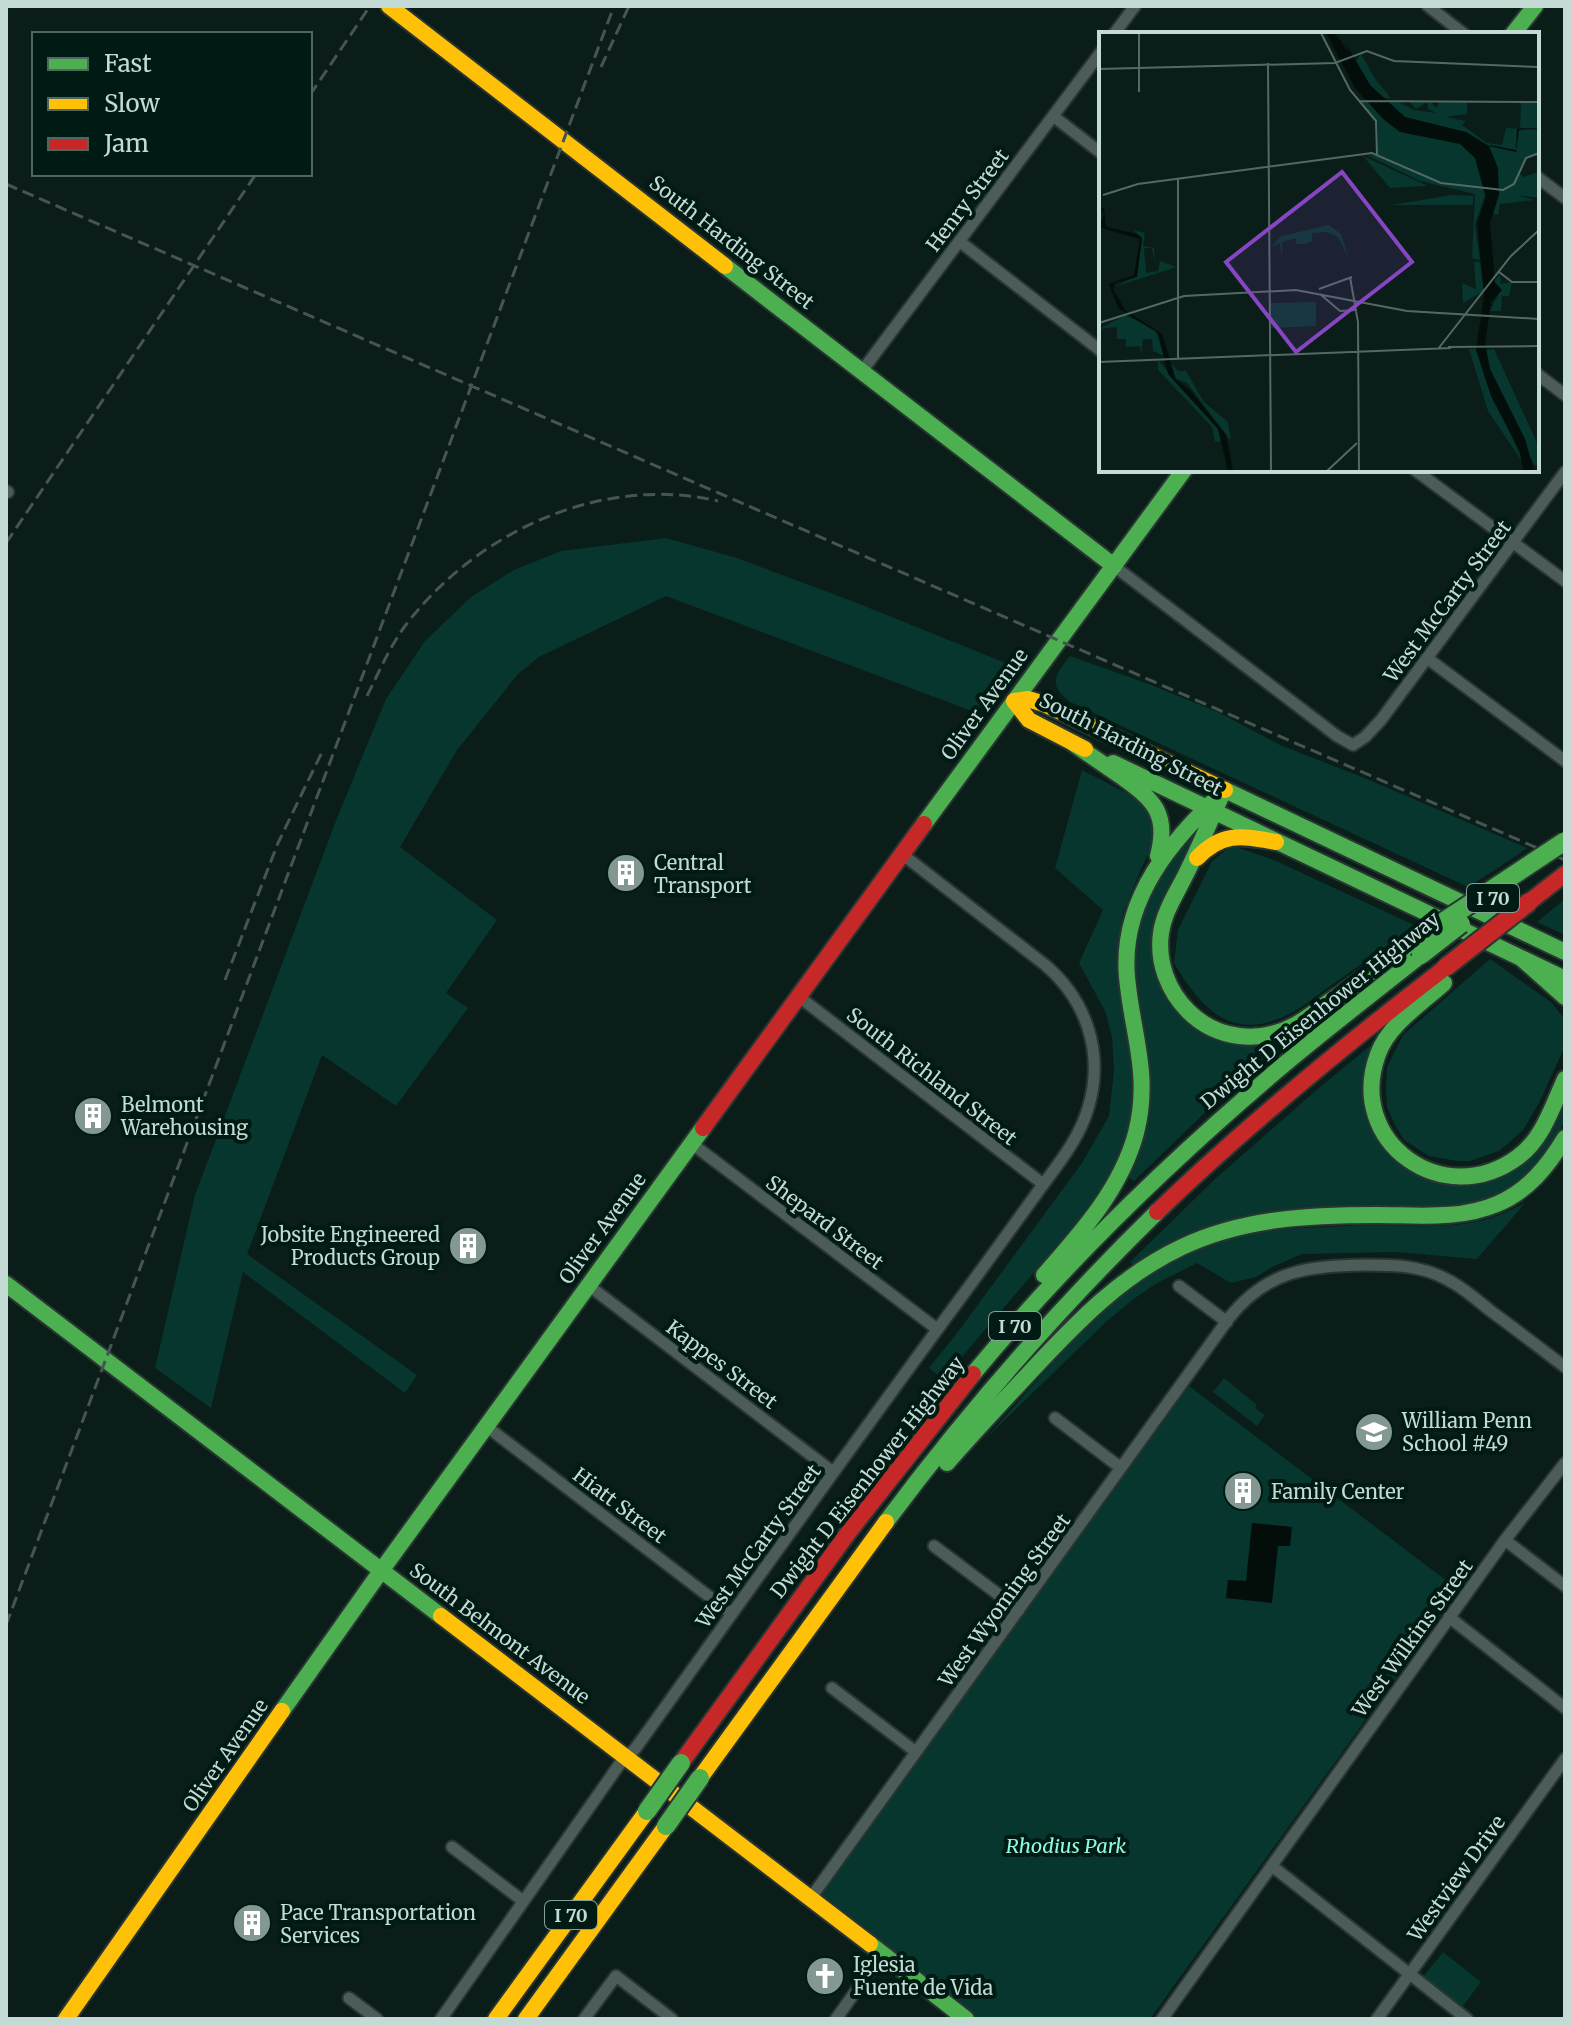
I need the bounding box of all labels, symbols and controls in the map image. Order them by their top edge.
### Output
legend [32,32,312,176]
inset map [1099,32,1539,472]
text: Fast [104,48,152,79]
text: Slow [104,88,160,119]
text: Jam [103,128,149,159]
street label: Henry Street [920,143,1014,256]
street label: South Harding Street [645,170,820,314]
street label: West McCarty Street [1377,515,1516,688]
street label: Oliver Avenue [935,643,1033,765]
street label: South Harding Street [1035,687,1227,801]
place label: Central Transport [654,850,752,898]
building icon: Central Transport [605,852,647,894]
road number: I 70 [1467,884,1519,912]
street label: Dwight D Eisenhower Highway [1196,906,1445,1114]
street label: South Richland Street [842,1002,1022,1150]
place label: Belmont Warehousing [120,1092,248,1140]
building icon: Belmont Warehousing [72,1095,114,1137]
street label: Oliver Avenue [553,1167,651,1289]
street label: Shepard Street [761,1170,889,1275]
place label: Jobsite Engineered Products Group [260,1222,440,1270]
building icon: Jobsite Engineered Products Group [447,1225,489,1267]
road number: I 70 [989,1312,1041,1340]
street label: Kappes Street [662,1314,783,1414]
street label: Dwight D Eisenhower Highway [765,1351,969,1603]
place label: William Penn School #49 [1401,1408,1532,1456]
school or university icon: William Penn School #49 [1353,1411,1395,1453]
street label: West McCarty Street [690,1459,826,1634]
street label: Hiatt Street [568,1462,672,1548]
building icon: Family Center [1222,1470,1264,1512]
place label: Family Center [1271,1479,1405,1504]
street label: West Wyoming Street [932,1508,1075,1692]
street label: West Wilkins Street [1346,1554,1478,1723]
street label: South Belmont Avenue [405,1557,595,1709]
street label: Oliver Avenue [177,1694,273,1816]
street label: Westview Drive [1401,1810,1510,1947]
park label: Rhodius Park [1006,1833,1126,1858]
place label: Pace Transportation Services [280,1900,476,1948]
road number: I 70 [545,1901,597,1929]
building icon: Pace Transportation Services [231,1902,273,1944]
place label: Iglesia Fuente de Vida [853,1952,994,2000]
church icon: Iglesia Fuente de Vida [804,1955,846,1997]

